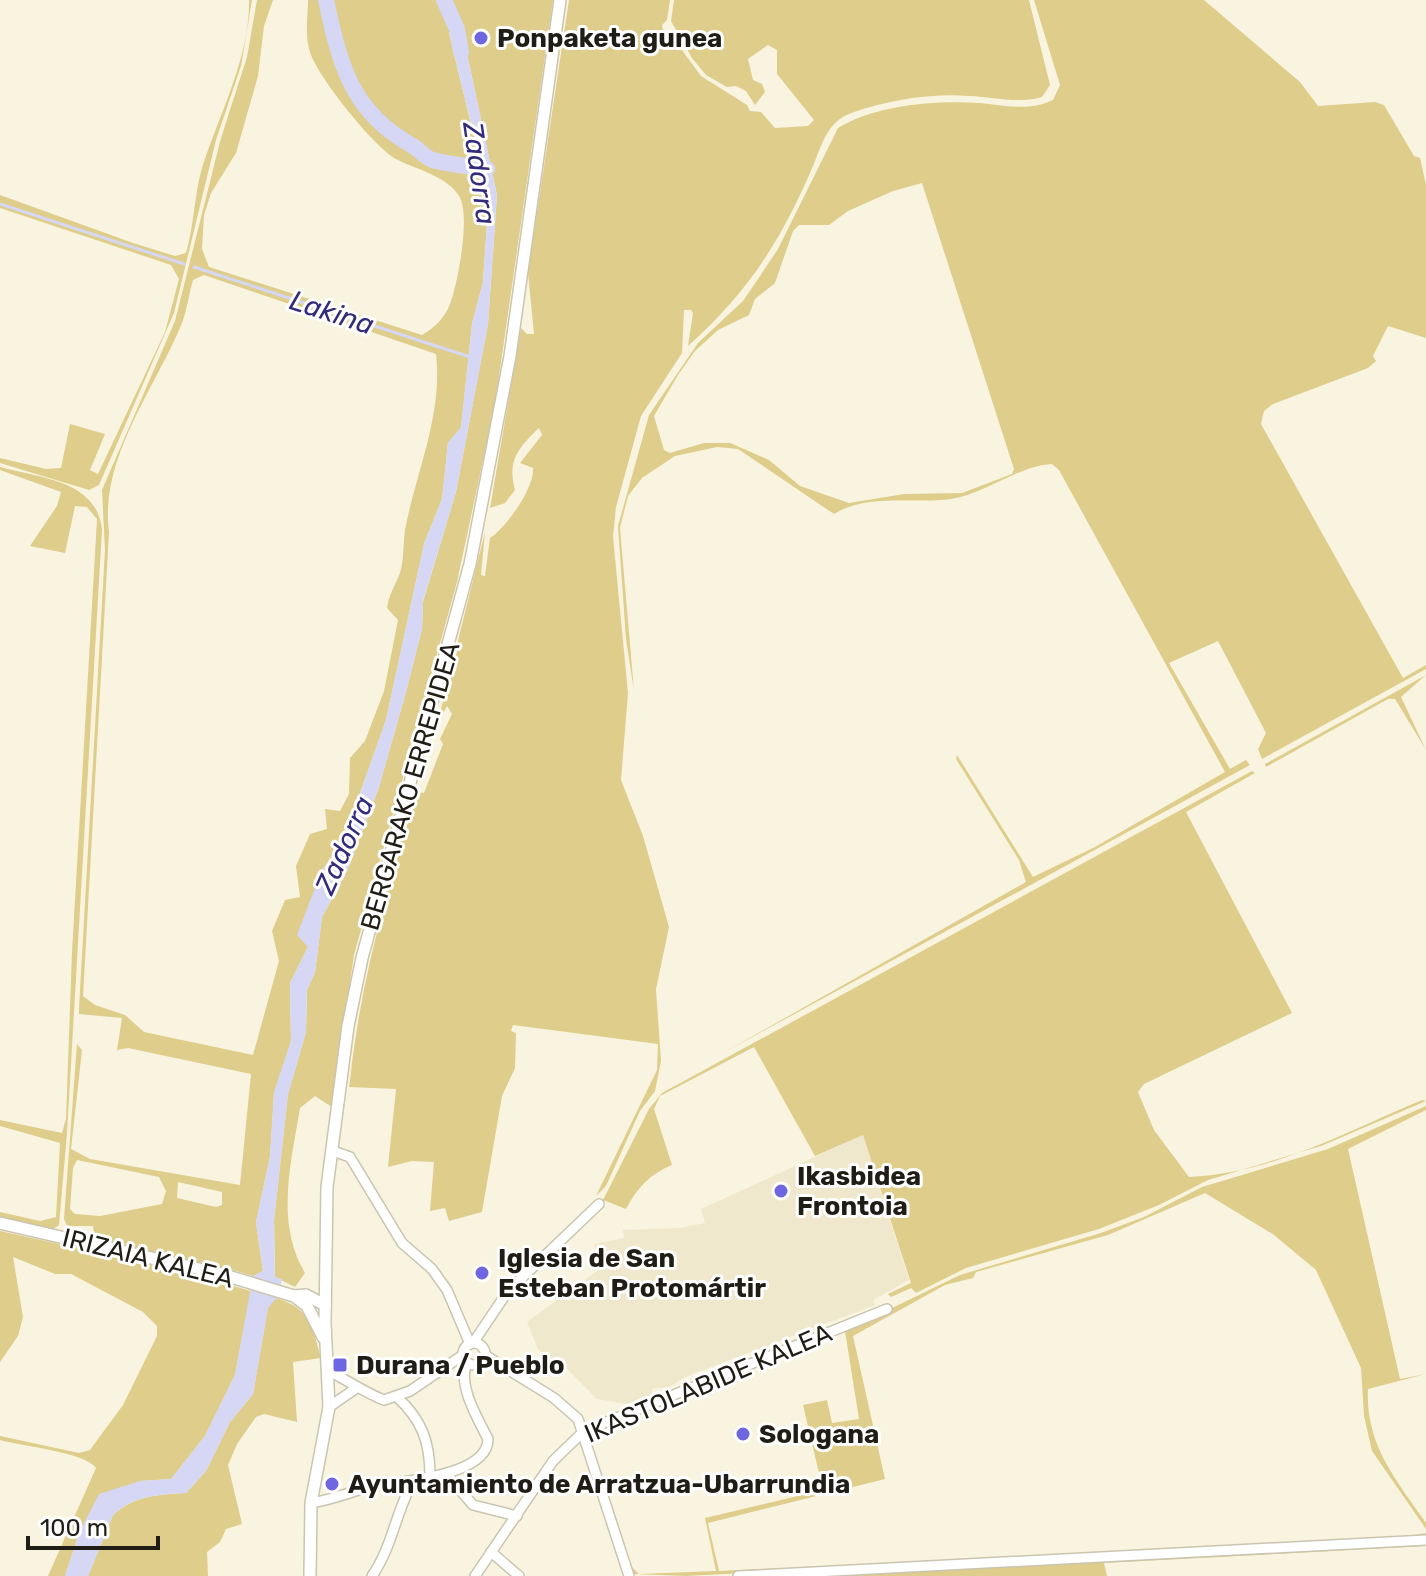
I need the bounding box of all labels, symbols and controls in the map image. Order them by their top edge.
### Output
place label: Ponpaketa gunea [497,23,722,54]
marker: Ponpaketa gunea [472,29,490,47]
water label: Zadorra [456,119,503,227]
water label: Lakina [286,283,378,342]
street label: BERGARAKO ERREPIDEA [354,638,467,934]
water label: Zadorra [308,791,381,900]
place label: Ikasbidea Frontoia [797,1161,921,1222]
marker: Ikasbidea Frontoia [772,1182,790,1200]
street label: IRIZAIA KALEA [59,1222,237,1295]
place label: Iglesia de San Esteban Protomártir [498,1243,766,1304]
marker: Iglesia de San Esteban Protomártir [473,1264,491,1282]
street label: IKASTOLABIDE KALEA [580,1317,836,1450]
place label: Durana / Pueblo [356,1350,565,1381]
marker: Durana / Pueblo [331,1356,349,1374]
place label: Sologana [759,1419,879,1450]
marker: Sologana [734,1425,752,1443]
place label: Ayuntamiento de Arratzua-Ubarrundia [348,1469,850,1500]
marker: Ayuntamiento de Arratzua-Ubarrundia [323,1475,341,1493]
scale bar [28,1500,158,1550]
text: 100 m [40,1514,108,1542]

